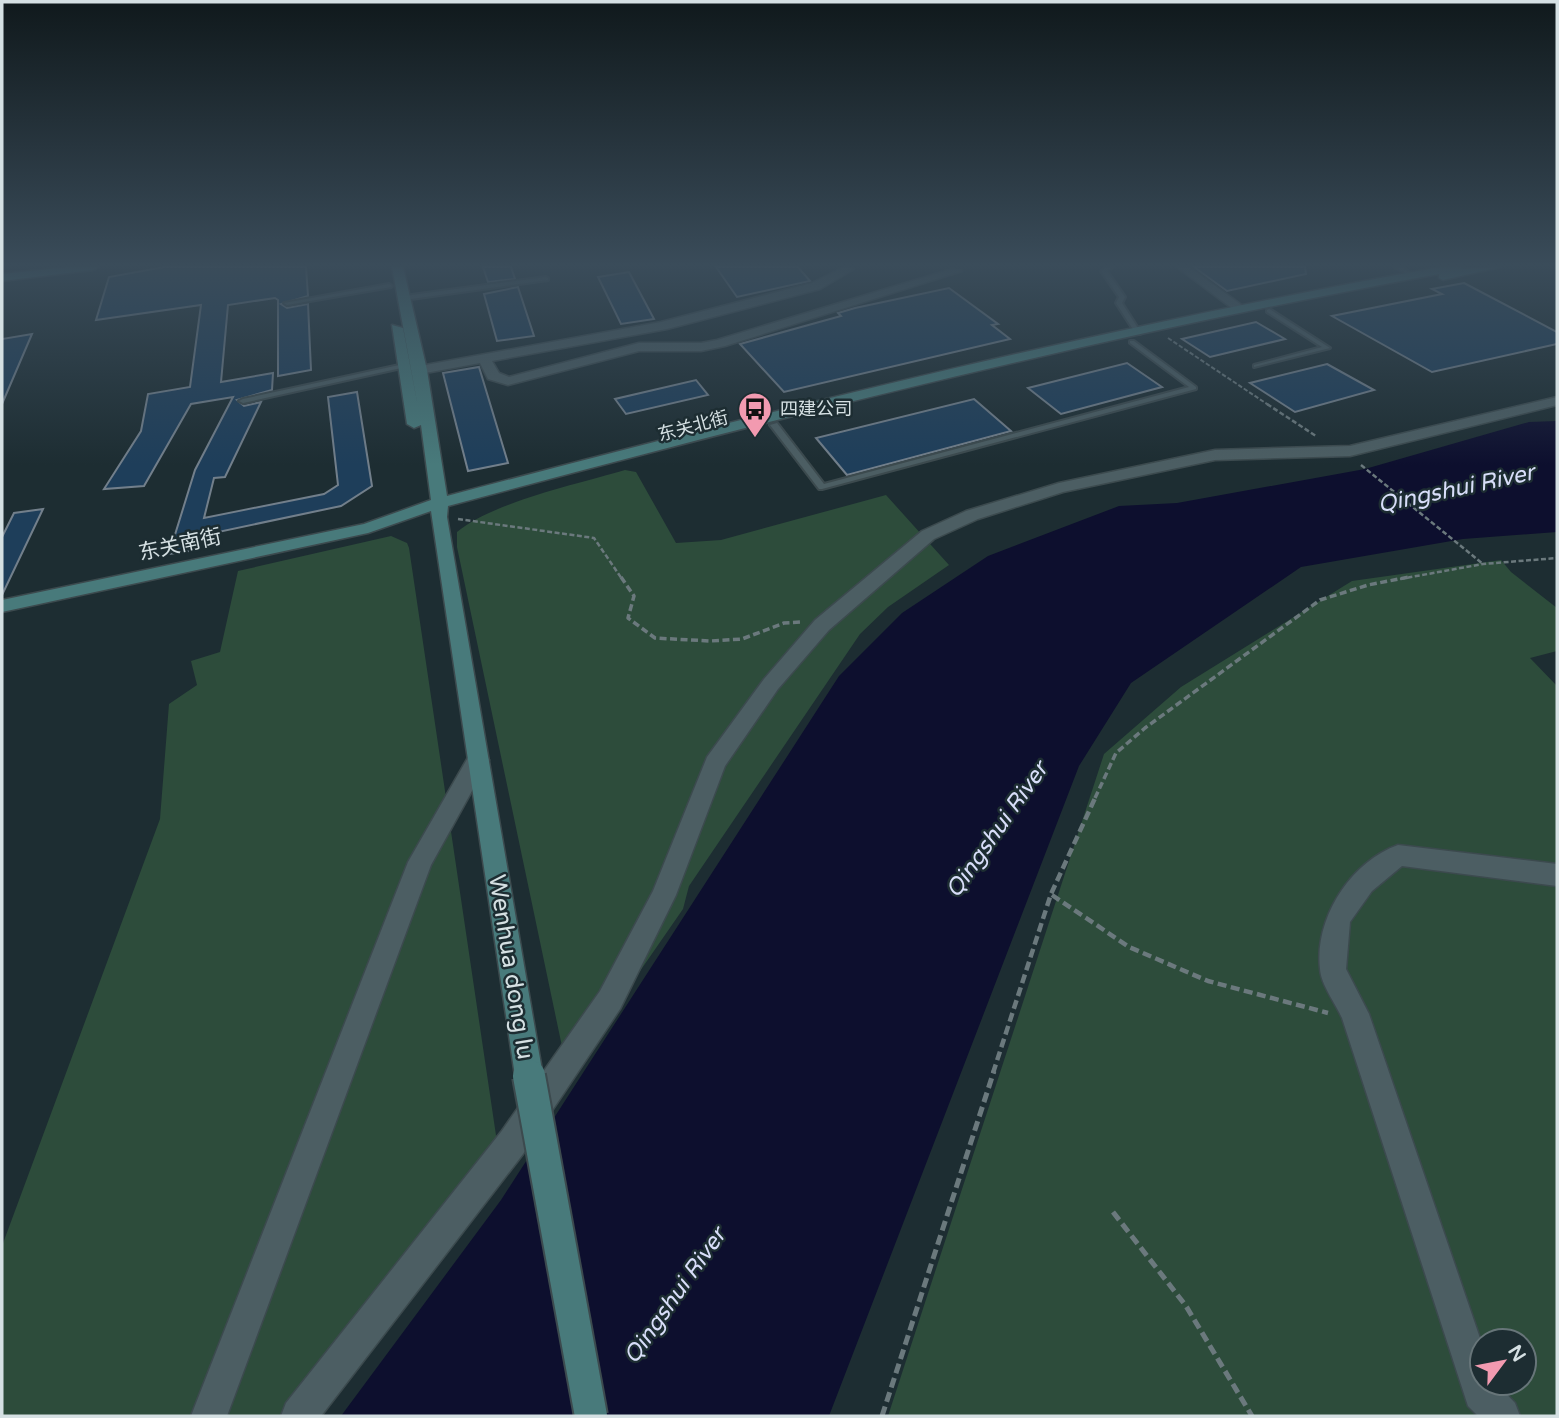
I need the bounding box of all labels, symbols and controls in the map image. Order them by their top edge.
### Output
bus stop icon: 四建公司 [736,390,774,439]
place label: 四建公司 [780,398,852,420]
street label: 东关北街 [655,406,731,446]
water label: Qingshui River [1375,458,1540,519]
street label: 东关南街 [136,524,224,566]
water label: Qingshui River [940,754,1056,903]
street label: Wenhua dong lu [482,873,540,1061]
water label: Qingshui River [618,1220,734,1369]
north arrow [1468,1327,1538,1397]
text: N [1503,1341,1530,1366]

